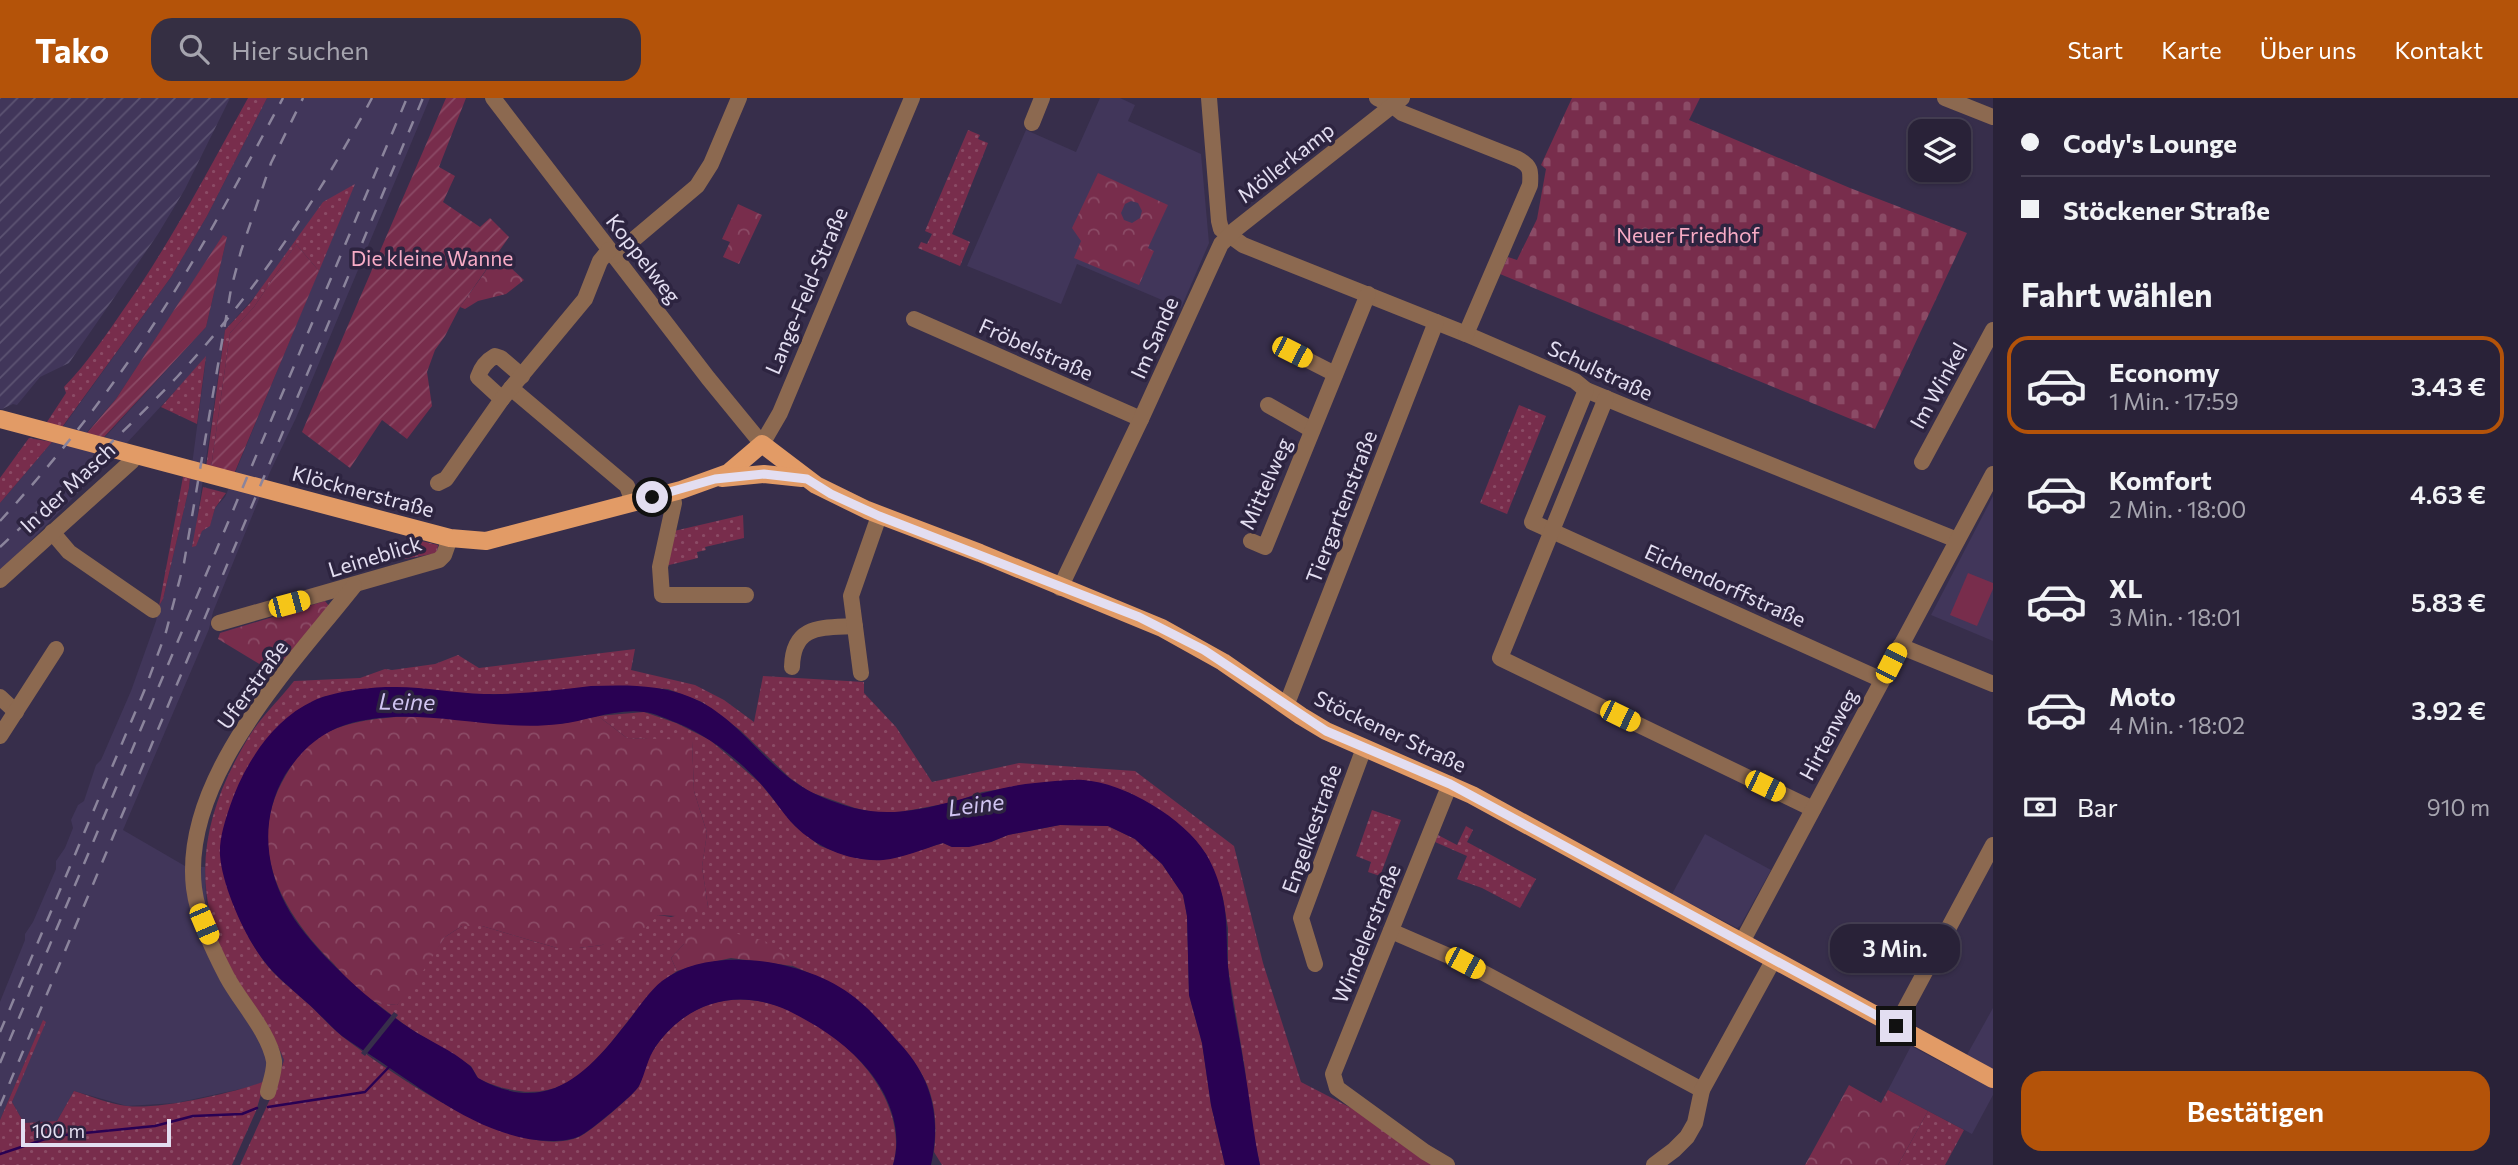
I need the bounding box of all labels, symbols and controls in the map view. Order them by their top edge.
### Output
search box [151,18,641,81]
text: Tako [35,29,109,70]
icon: search [175,30,213,68]
text: Hier suchen [231,34,369,65]
text: Start [2068,35,2123,64]
text: Karte [2161,35,2222,64]
text: Über uns [2260,35,2356,64]
text: Kontakt [2394,35,2483,64]
street label: Möllerkamp [1232,116,1338,207]
map controls [1908,119,1971,182]
button: layers [1908,119,1971,182]
text: Cody's Lounge [2063,127,2237,158]
text: Stöckener Straße [2063,194,2270,225]
street label: Lange-Feld-Straße [759,203,852,378]
street label: Koppelweg [602,209,687,308]
park label: Neuer Friedhof [1616,222,1760,247]
park label: Die kleine Wanne [351,245,513,270]
text: Fahrt wählen [2021,274,2213,314]
street label: Im Sande [1125,293,1183,382]
street label: Fröbelstraße [976,312,1098,385]
car [1269,333,1316,371]
street label: Schulstraße [1544,334,1657,405]
street label: Im Winkel [1904,338,1972,433]
icon: car [2025,354,2088,417]
text: Economy [2109,356,2220,387]
text: 3.43 € [2411,370,2486,401]
text: 1 Min. · 17:59 [2109,387,2239,415]
street label: Tiergartenstraße [1300,427,1381,586]
street label: Mittelweg [1233,434,1296,533]
street label: In der Masch [14,437,120,537]
street label: Klöcknerstraße [290,460,437,522]
icon: car [2025,462,2088,525]
text: Komfort [2109,464,2212,495]
text: 4.63 € [2410,478,2486,509]
route start [636,481,668,513]
text: 2 Min. · 18:00 [2109,495,2246,523]
street label: Leineblick [325,530,424,582]
street label: Eichendorffstraße [1641,538,1810,631]
icon: car [2025,570,2088,633]
text: XL [2109,572,2143,603]
text: 5.83 € [2411,586,2486,617]
car [266,588,313,620]
text: 3 Min. · 18:01 [2109,603,2241,631]
street label: Uferstraße [211,635,292,733]
car [1873,640,1910,686]
icon: car [2025,678,2088,741]
text: Moto [2109,680,2176,711]
street label: Hirtenweg [1793,684,1862,784]
street label: Stöckener Straße [1311,685,1471,777]
water label: Leine [379,687,436,715]
text: 3.92 € [2411,694,2486,725]
car [1597,697,1644,735]
text: 4 Min. · 18:02 [2109,711,2245,739]
street label: Engelkestraße [1276,761,1345,896]
car [1742,767,1789,805]
water label: Leine [946,787,1006,821]
icon: cash [2021,788,2059,826]
text: Bar [2077,791,2118,822]
text: 910 m [2427,793,2490,821]
street label: Windelerstraße [1326,860,1405,1007]
car [187,901,222,947]
callout: 3 Min. [1831,925,1961,974]
text: 3 Min. [1862,934,1928,962]
car [1442,944,1489,982]
route end [1880,1010,1912,1042]
button: Bestätigen [2021,1071,2490,1151]
scale bar [21,1116,172,1148]
text: 100 m [32,1119,85,1142]

